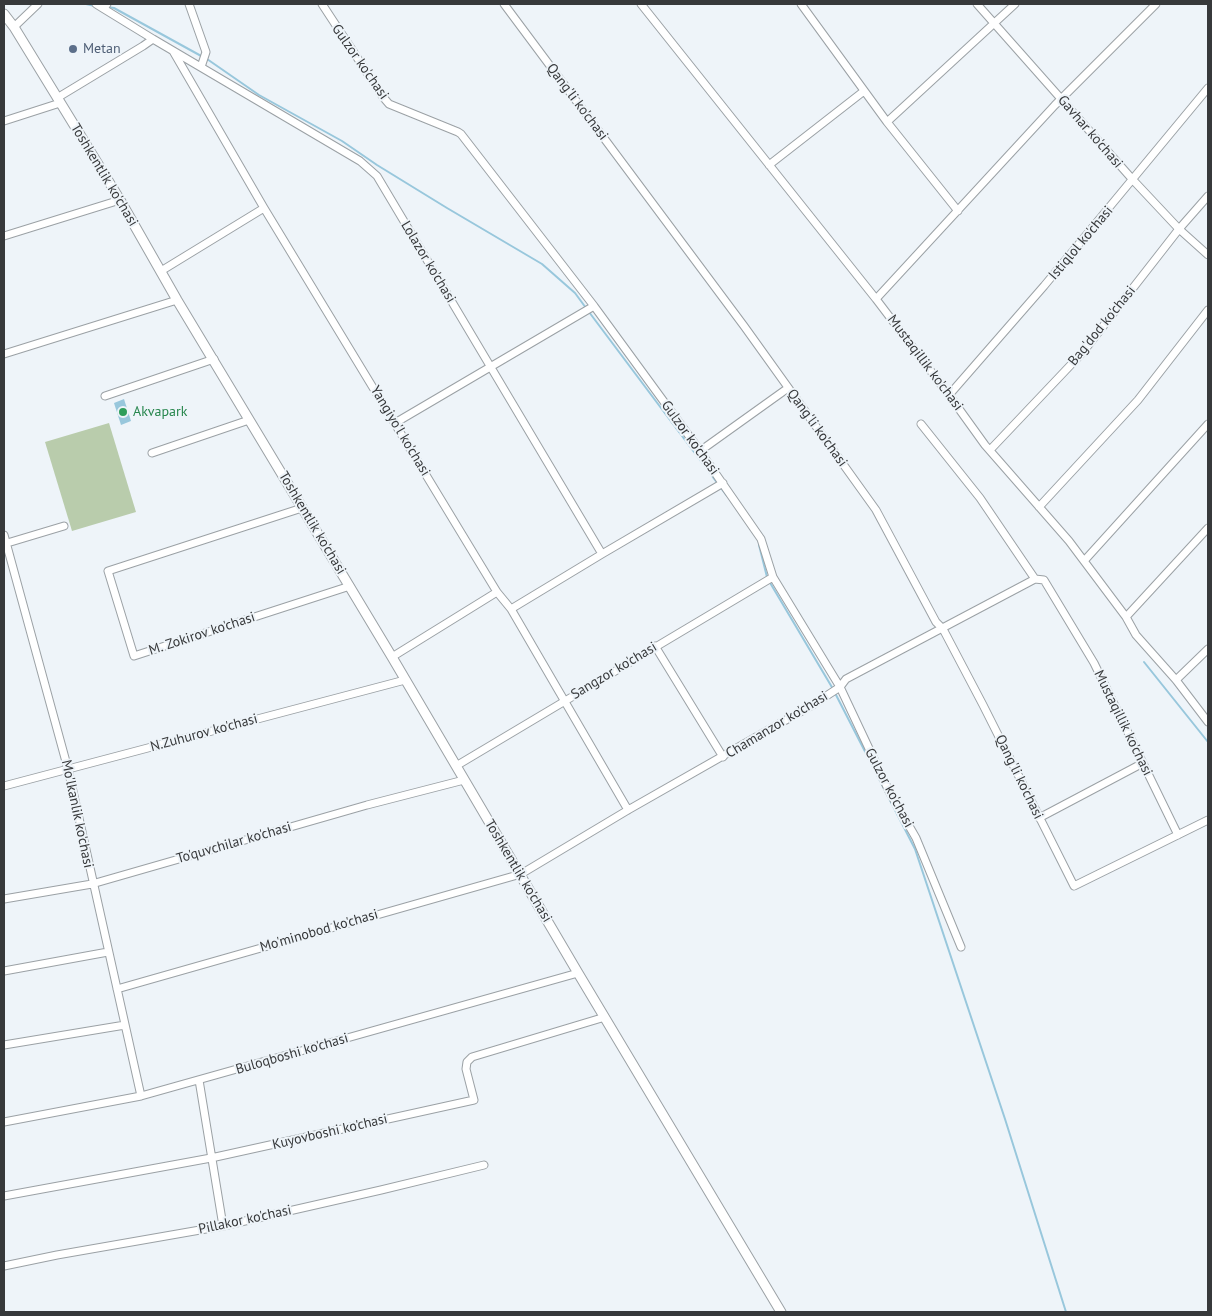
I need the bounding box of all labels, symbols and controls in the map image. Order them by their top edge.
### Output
street label: Gulzor ko'chasi [328,21,392,103]
place label: Metan [83,41,121,57]
marker: Metan [67,43,79,55]
street label: Qang'li ko'chasi [543,60,611,144]
street label: Gavhar ko'chasi [1054,92,1126,172]
street label: Toshkentlik ko'chasi [67,121,141,229]
street label: Istiqlol ko'chasi [1045,203,1117,283]
street label: Lolazor ko'chasi [397,218,459,306]
street label: Bag'dod ko'chasi [1065,283,1139,369]
street label: Mustaqillik ko'chasi [884,312,966,414]
street label: Yangiyo'l ko'chasi [366,383,434,479]
street label: Qang'li ko'chasi [783,386,851,470]
street label: Gulzor ko'chasi [657,398,723,478]
place label: Akvapark [133,404,187,420]
marker: Akvapark [117,406,129,418]
street label: Toshkentlik ko'chasi [275,469,349,577]
street label: M. Zokirov ko'chasi [147,609,257,659]
street label: Sangzor ko'chasi [568,639,660,703]
street label: Mustaqillik ko'chasi [1090,667,1156,779]
street label: Chamanzor ko'chasi [723,688,831,762]
street label: N.Zuhurov ko'chasi [148,711,260,755]
street label: Qang'li ko'chasi [991,732,1047,822]
street label: Gulzor ko'chasi [861,745,917,831]
street label: Mo'lkanlik ko'chasi [57,758,97,870]
street label: Toshkentlik ko'chasi [481,817,555,925]
street label: To'quvchilar ko'chasi [175,819,293,867]
street label: Mo'minobod ko'chasi [258,906,380,956]
street label: Buloqboshi ko'chasi [234,1030,350,1078]
street label: Kuyovboshi ko'chasi [271,1111,389,1153]
street label: Pillakor ko'chasi [197,1202,293,1238]

